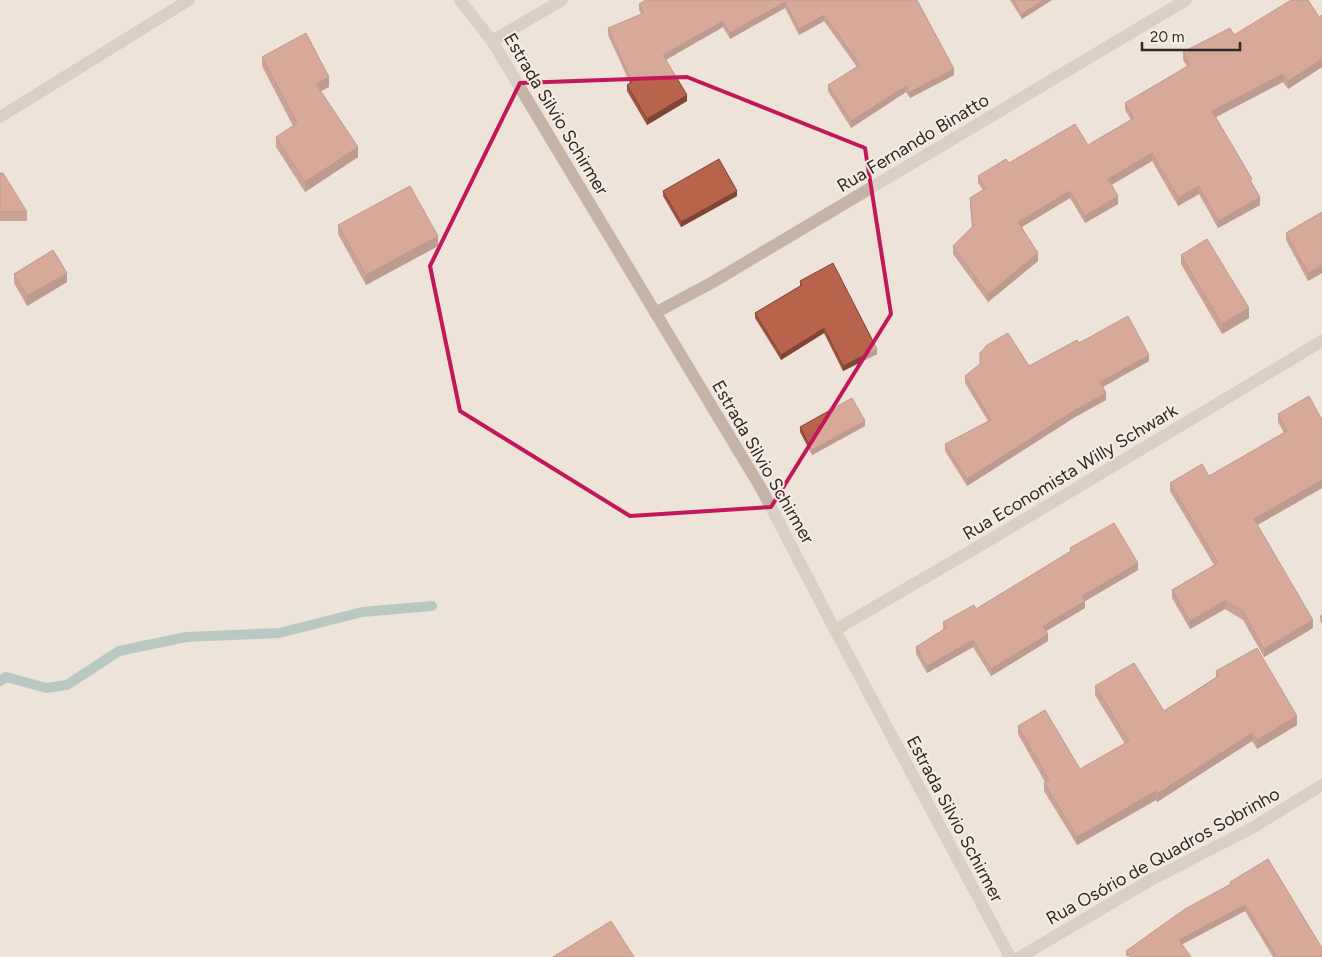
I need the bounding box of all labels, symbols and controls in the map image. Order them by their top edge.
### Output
scale bar [1142,20,1240,52]
text: 20 m [1150,28,1184,46]
street label: Estrada Silvio Schirmer [499,29,613,199]
street label: Rua Fernando Binatto [833,89,993,197]
street label: Estrada Silvio Schirmer [707,376,819,548]
street label: Rua Economista Willy Schwark [959,399,1181,545]
street label: Estrada Silvio Schirmer [902,732,1008,906]
street label: Rua Osório de Quadros Sobrinho [1042,782,1284,930]

